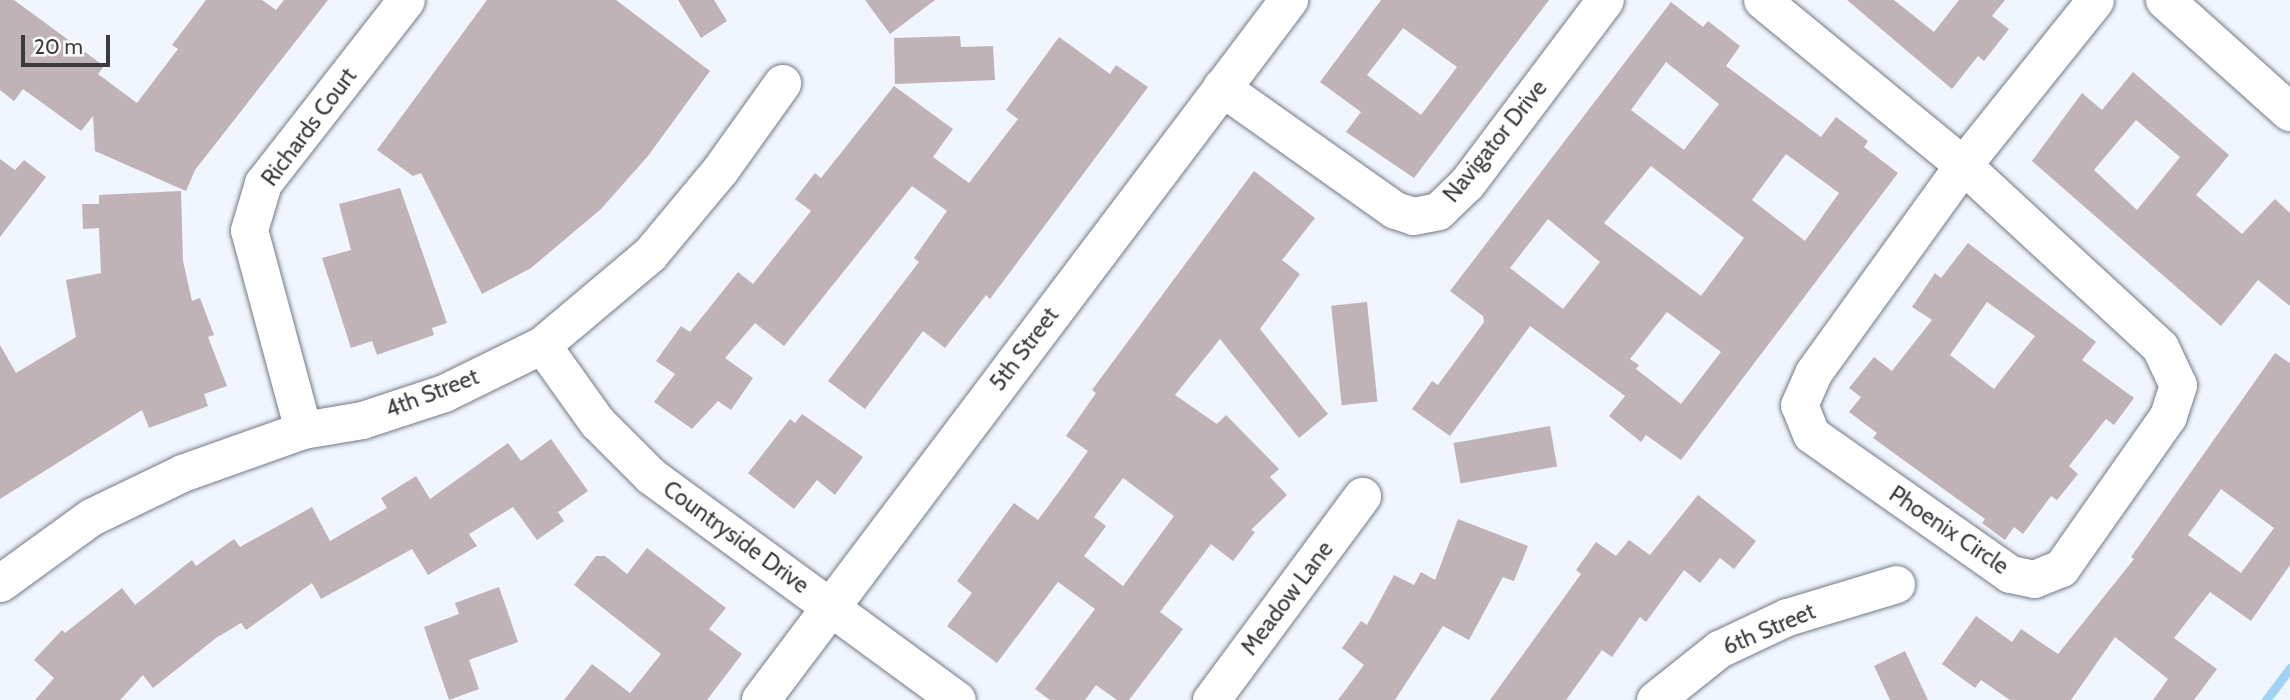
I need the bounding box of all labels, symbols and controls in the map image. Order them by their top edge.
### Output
scale bar [24,21,114,65]
text: 20 m [34,34,83,59]
street label: Richards Court [256,63,362,191]
street label: Navigator Drive [1437,74,1553,208]
street label: 5th Street [984,302,1064,396]
street label: 4th Street [381,363,483,423]
street label: Countryside Drive [658,475,814,599]
street label: Phoenix Circle [1884,480,2014,580]
street label: Meadow Lane [1235,536,1339,660]
street label: 6th Street [1719,597,1819,661]

